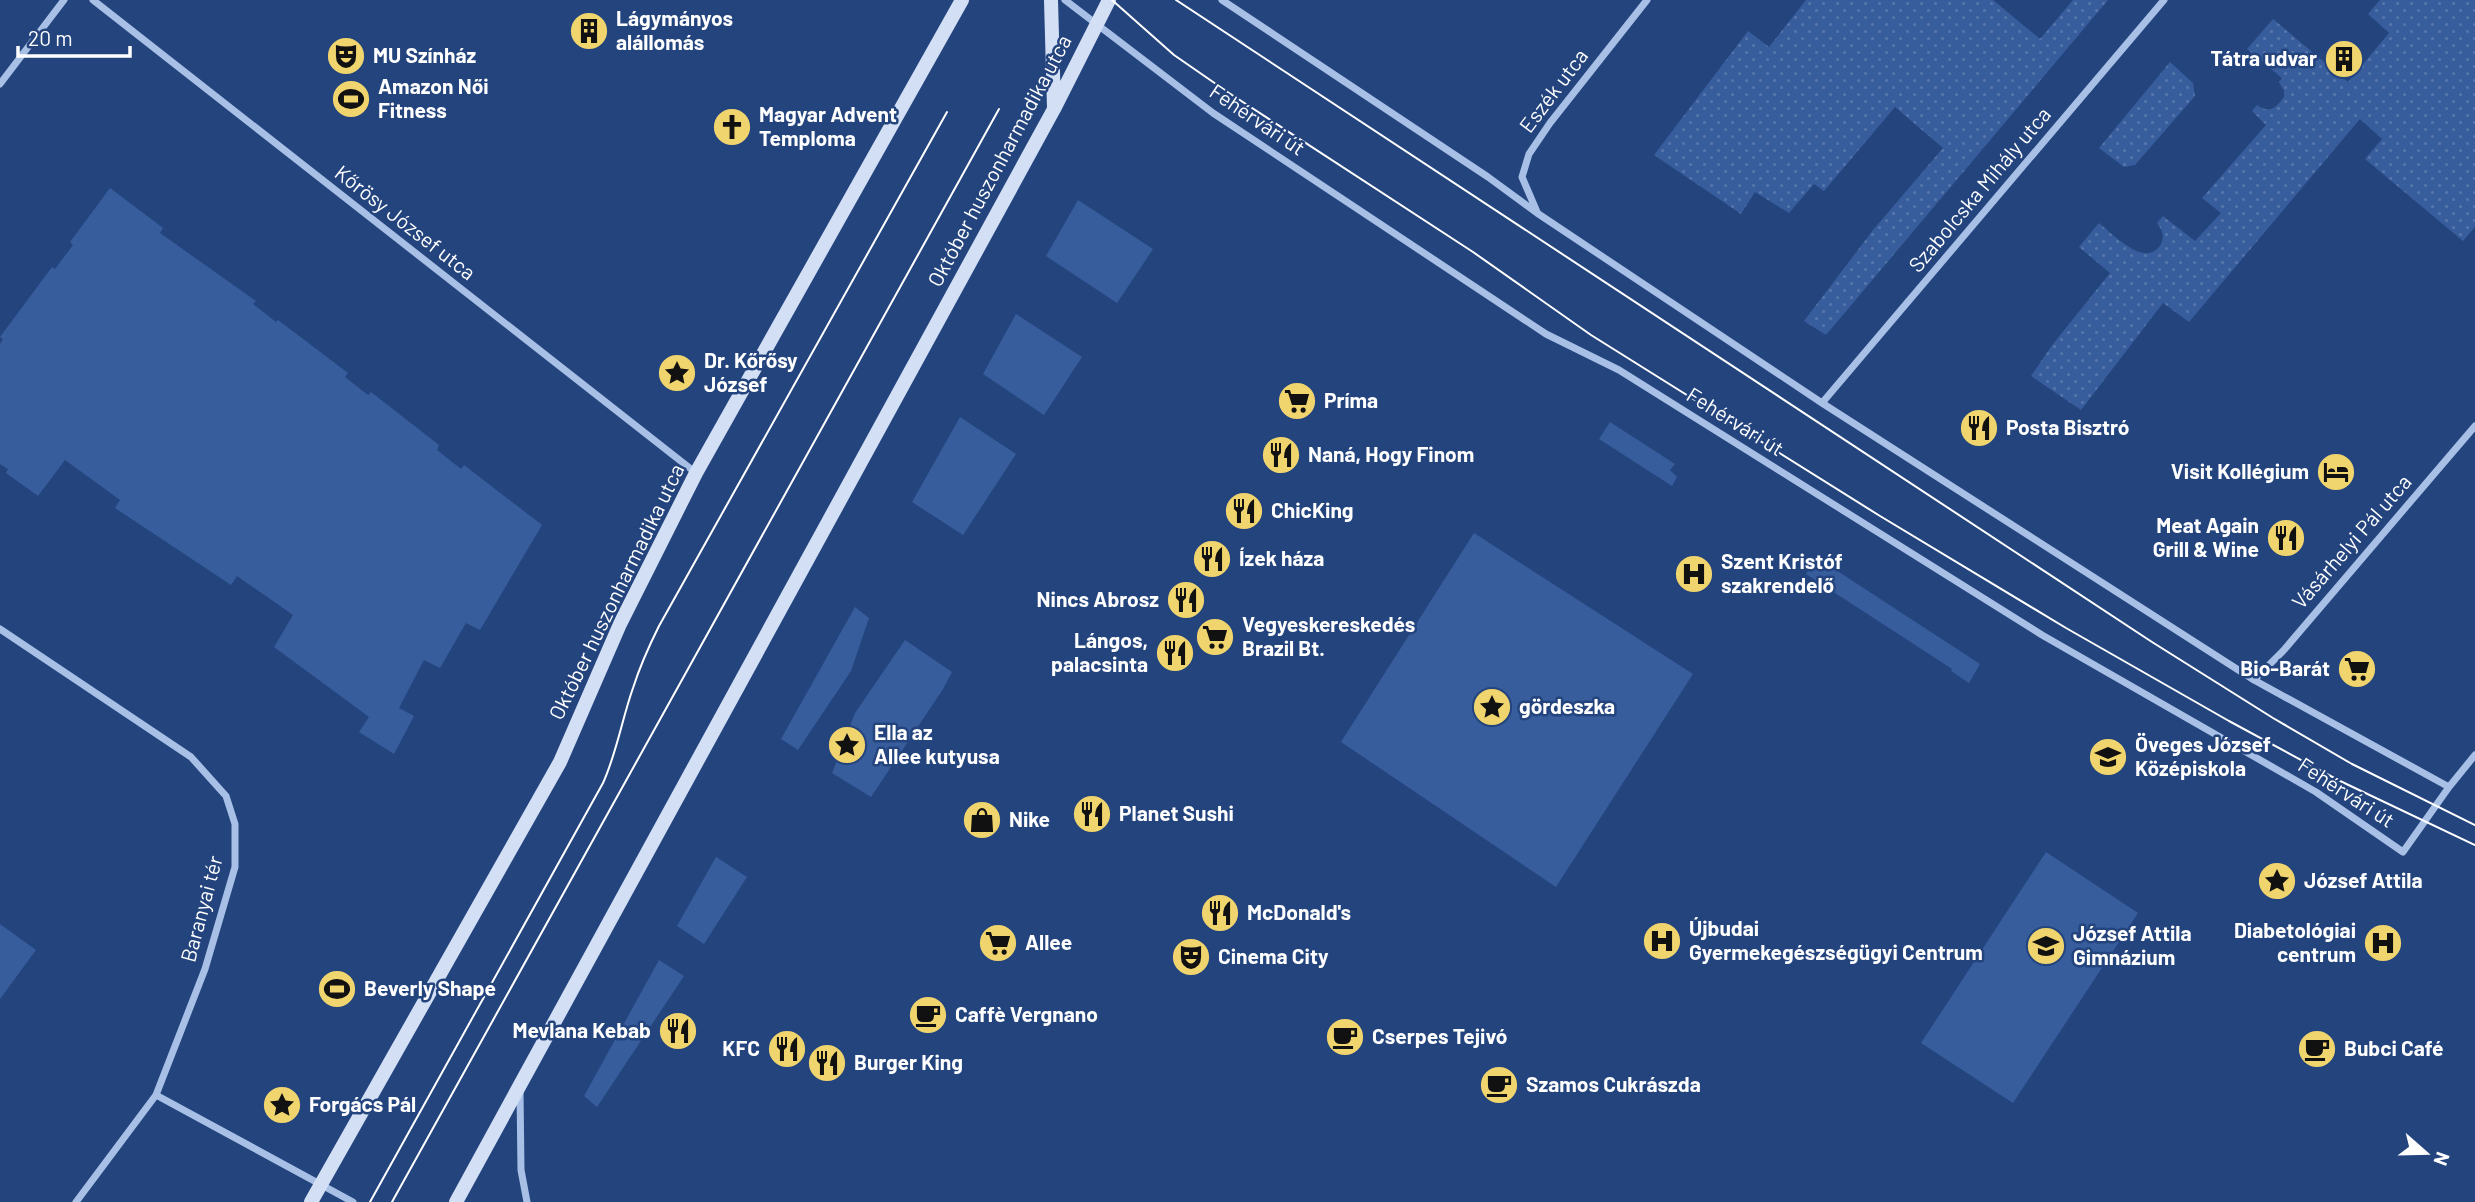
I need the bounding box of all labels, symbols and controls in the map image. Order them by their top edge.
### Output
place label: Lágymányos alállomás [616,5,733,54]
building icon: Lágymányos alállomás [568,10,610,52]
scale bar [18,14,130,58]
text: 20 m [28,25,73,50]
street label: Október huszonharmadika utca [922,30,1076,290]
theatre icon: MU Színház [325,35,367,77]
building icon: Tátra udvar [2323,38,2365,80]
place label: MU Színház [373,42,477,67]
street label: Eszék utca [1513,43,1592,137]
place label: Tátra udvar [2210,45,2317,70]
place label: Amazon Női Fitness [378,73,489,122]
sports icon: Amazon Női Fitness [330,78,372,120]
street label: Fehérvári út [1205,78,1310,160]
place label: Magyar Advent Temploma [759,101,897,150]
street label: Szabolcska Mihály utca [1903,101,2055,277]
church icon: Magyar Advent Temploma [711,106,753,148]
street label: Kőrösy József utca [331,159,481,285]
place label: Dr. Kőrősy József [704,347,798,396]
place icon: Dr. Kőrősy József [656,352,698,394]
supermarket icon: Príma [1276,380,1318,422]
street label: Fehérvári út [1683,381,1789,460]
place label: Príma [1324,387,1378,412]
restaurant icon: Posta Bisztró [1958,407,2000,449]
place label: Posta Bisztró [2006,414,2129,439]
restaurant icon: Naná, Hogy Finom [1260,434,1302,476]
place label: Naná, Hogy Finom [1308,441,1474,466]
hotel icon: Visit Kollégium [2315,451,2357,493]
place label: Visit Kollégium [2171,458,2309,483]
street label: Október huszonharmadika utca [543,459,689,723]
street label: Vásárhelyi Pál utca [2286,469,2416,613]
restaurant icon: ChicKing [1223,490,1265,532]
place label: ChicKing [1271,497,1354,522]
place label: Meat Again Grill & Wine [2153,512,2259,561]
restaurant icon: Meat Again Grill & Wine [2265,517,2307,559]
restaurant icon: Ízek háza [1191,538,1233,580]
place label: Ízek háza [1239,545,1324,570]
place label: Szent Kristóf szakrendelő [1721,548,1843,597]
hospital icon: Szent Kristóf szakrendelő [1673,553,1715,595]
restaurant icon: Nincs Abrosz [1165,579,1207,621]
place label: Nincs Abrosz [1037,586,1159,611]
place label: Vegyeskereskedés Brazil Bt. [1242,611,1415,660]
supermarket icon: Vegyeskereskedés Brazil Bt. [1194,616,1236,658]
place label: Lángos, palacsinta [1051,627,1148,676]
restaurant icon: Lángos, palacsinta [1154,632,1196,674]
supermarket icon: Bio-Barát [2336,648,2378,690]
place label: Bio-Barát [2240,655,2330,680]
place icon: gördeszka [1471,686,1513,728]
place label: gördeszka [1519,693,1615,718]
place label: Ella az Allee kutyusa [874,719,1000,768]
place icon: Ella az Allee kutyusa [826,724,868,766]
place label: Öveges József Középiskola [2135,731,2271,780]
school or university icon: Öveges József Középiskola [2087,736,2129,778]
street label: Fehérvári út [2294,751,2400,832]
restaurant icon: Planet Sushi [1071,793,1113,835]
shop icon: Nike [961,799,1003,841]
place label: Planet Sushi [1119,800,1234,825]
place label: Nike [1009,806,1050,831]
street label: Baranyai tér [174,852,227,965]
place icon: József Attila [2256,860,2298,902]
place label: József Attila [2304,867,2423,892]
restaurant icon: McDonald's [1199,892,1241,934]
place label: McDonald's [1247,899,1351,924]
place label: Újbudai Gyermekegészségügyi Centrum [1689,915,1983,964]
place label: Diabetológiai centrum [2234,917,2356,966]
hospital icon: Újbudai Gyermekegészségügyi Centrum [1641,920,1683,962]
place label: József Attila Gimnázium [2073,920,2192,969]
supermarket icon: Allee [977,922,1019,964]
hospital icon: Diabetológiai centrum [2362,922,2404,964]
school or university icon: József Attila Gimnázium [2025,925,2067,967]
place label: Allee [1025,929,1072,954]
theatre icon: Cinema City [1170,936,1212,978]
place label: Cinema City [1218,943,1329,968]
sports icon: Beverly Shape [316,968,358,1010]
place label: Beverly Shape [364,975,496,1000]
cafe icon: Caffè Vergnano [907,994,949,1036]
place label: Caffè Vergnano [955,1001,1098,1026]
restaurant icon: Mevlana Kebab [657,1010,699,1052]
cafe icon: Cserpes Tejivó [1324,1016,1366,1058]
place label: Mevlana Kebab [512,1017,651,1042]
place label: Cserpes Tejivó [1372,1023,1507,1048]
restaurant icon: KFC [766,1028,808,1070]
cafe icon: Bubci Café [2296,1028,2338,1070]
place label: KFC [722,1035,760,1060]
place label: Bubci Café [2344,1035,2443,1060]
restaurant icon: Burger King [806,1042,848,1084]
place label: Burger King [854,1049,963,1074]
cafe icon: Szamos Cukrászda [1478,1064,1520,1106]
place label: Szamos Cukrászda [1526,1071,1701,1096]
place icon: Forgács Pál [261,1084,303,1126]
place label: Forgács Pál [309,1091,416,1116]
north arrow [2391,1118,2461,1188]
text: N [2429,1149,2455,1169]

